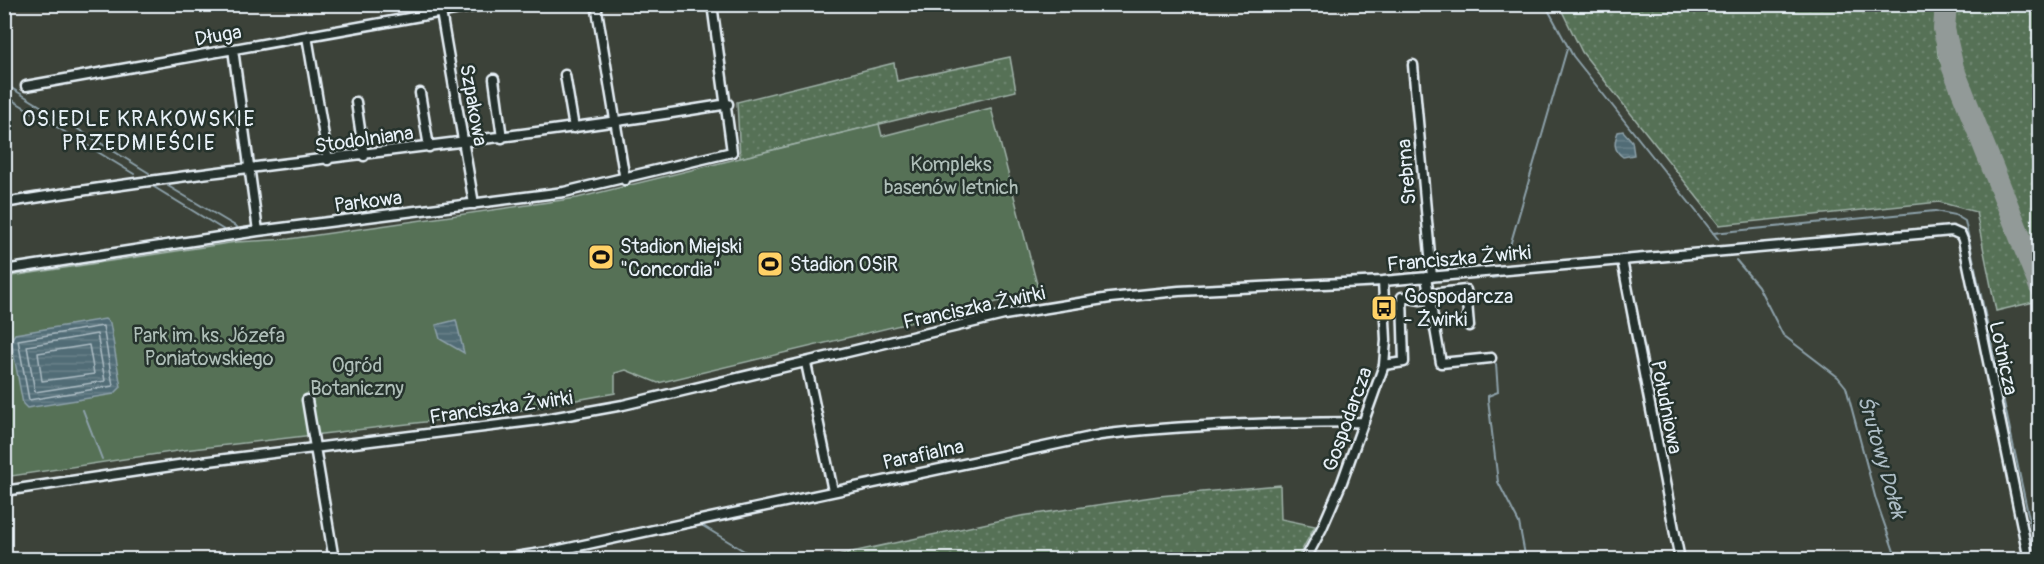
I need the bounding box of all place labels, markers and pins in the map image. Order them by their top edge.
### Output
place label: Stadion Miejski "Concordia" [620,234,742,282]
sports icon: Stadion Miejski "Concordia" [586,242,616,272]
sports icon: Stadion OSiR [755,249,785,279]
place label: Stadion OSiR [790,252,898,277]
place label: Gospodarcza - Żwirki [1404,284,1513,332]
bus stop icon: Gospodarcza - Żwirki [1369,293,1399,323]

